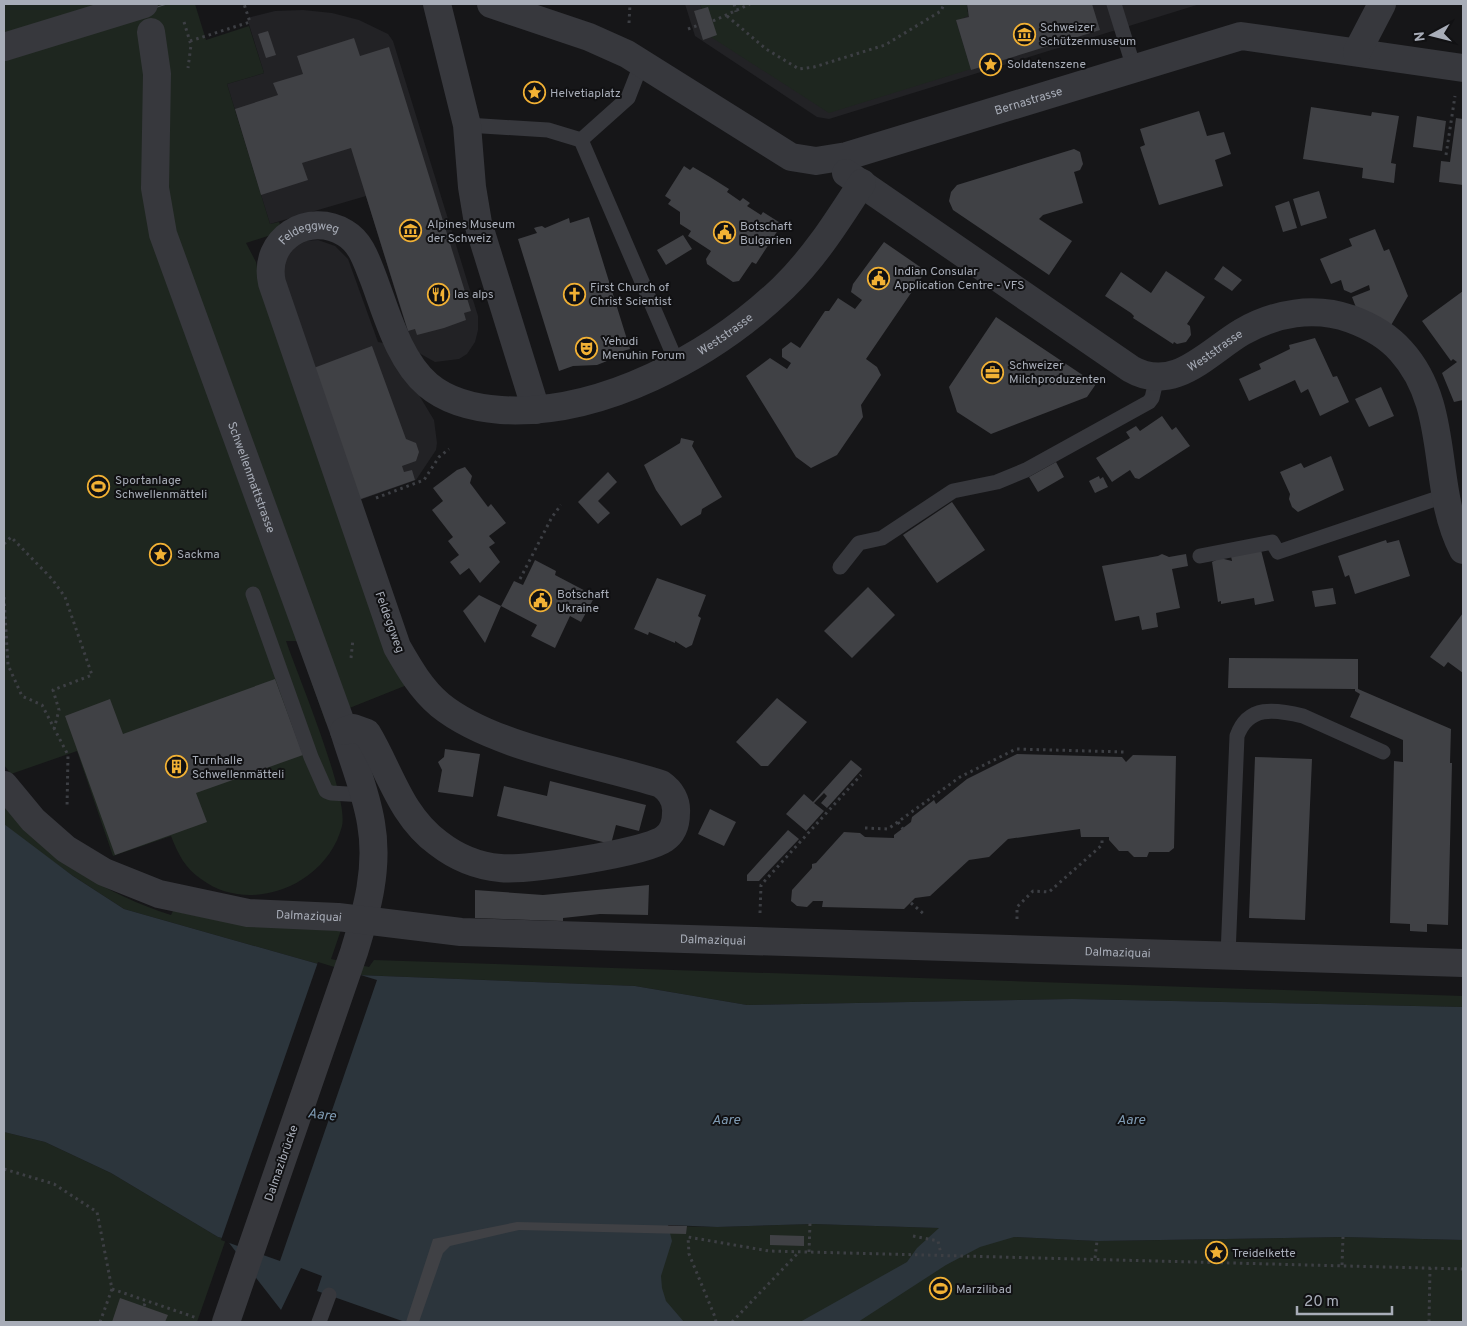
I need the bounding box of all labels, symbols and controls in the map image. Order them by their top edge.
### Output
north arrow [1407,10,1457,60]
place label: Schweizer Schützenmuseum [1040,20,1136,50]
museum icon: Schweizer Schützenmuseum [1012,22,1036,46]
text: N [1412,30,1430,42]
place icon: Soldatenszene [979,52,1003,76]
place label: Soldatenszene [1007,57,1086,73]
place icon: Helvetiaplatz [522,81,546,105]
street label: Bernastrasse [993,84,1065,120]
place label: Helvetiaplatz [550,86,621,102]
place label: Alpines Museum der Schweiz [427,217,515,247]
street label: Feldeggweg [275,218,341,249]
museum icon: Alpines Museum der Schweiz [399,219,423,243]
place label: Botschaft Bulgarien [740,219,792,249]
public building icon: Botschaft Bulgarien [712,221,736,245]
place label: Indian Consular Application Centre - VFS [894,264,1025,294]
public building icon: Indian Consular Application Centre - VFS [866,266,890,290]
place label: First Church of Christ Scientist [590,280,672,310]
restaurant icon: las alps [426,282,450,306]
church icon: First Church of Christ Scientist [562,282,586,306]
place label: las alps [454,287,494,303]
street label: Weststrasse [695,310,757,360]
street label: Weststrasse [1185,326,1246,376]
place label: Yehudi Menuhin Forum [602,334,685,364]
theatre icon: Yehudi Menuhin Forum [574,336,598,360]
place label: Schweizer Milchproduzenten [1009,358,1106,388]
office icon: Schweizer Milchproduzenten [981,360,1005,384]
street label: Schwellenmattstrasse [223,420,278,536]
place label: Sportanlage Schwellenmätteli [115,473,207,503]
sports icon: Sportanlage Schwellenmätteli [87,475,111,499]
place icon: Sackma [149,542,173,566]
place label: Sackma [177,547,220,563]
place label: Botschaft Ukraine [557,587,609,617]
street label: Feldeggweg [371,589,408,655]
public building icon: Botschaft Ukraine [529,589,553,613]
place label: Turnhalle Schwellenmätteli [192,753,284,783]
building icon: Turnhalle Schwellenmätteli [164,755,188,779]
street label: Dalmaziquai [275,907,343,926]
street label: Dalmaziquai [680,932,746,950]
street label: Dalmaziquai [1084,944,1151,962]
water label: Aare [307,1105,338,1126]
water label: Aare [712,1112,741,1129]
water label: Aare [1117,1112,1146,1129]
street label: Dalmazibrücke [261,1123,302,1204]
place icon: Treidelkette [1204,1241,1228,1265]
place label: Treidelkette [1232,1246,1296,1262]
sports icon: Marzilibad [928,1277,952,1301]
place label: Marzilibad [956,1282,1012,1298]
scale bar [1297,1284,1392,1316]
text: 20 m [1304,1293,1339,1312]

